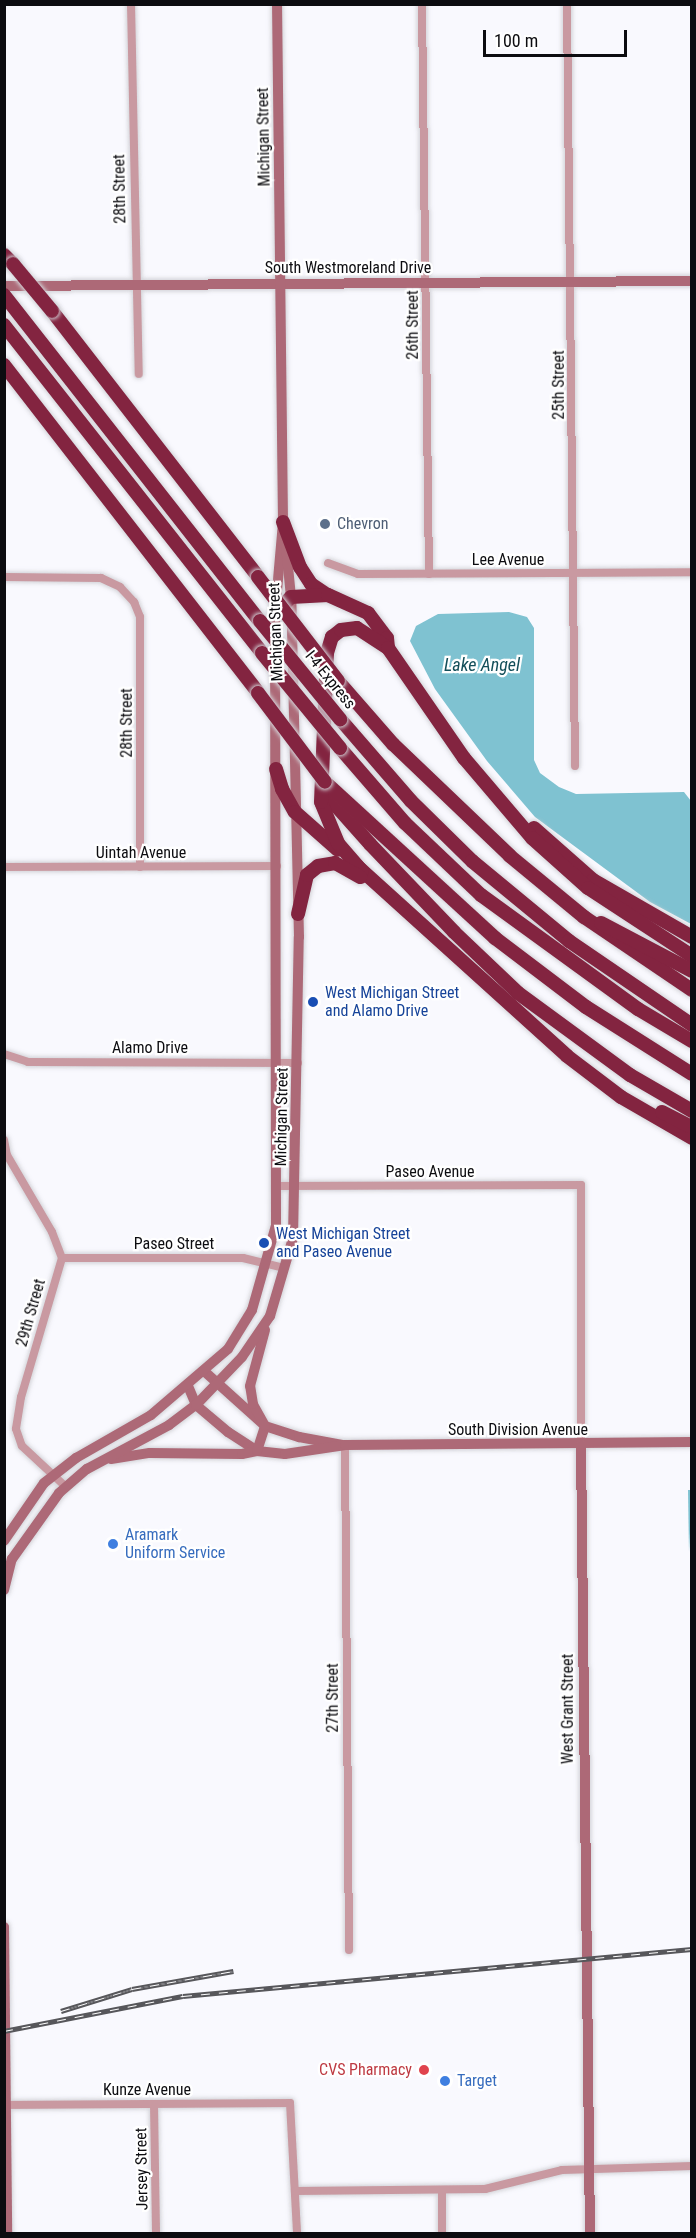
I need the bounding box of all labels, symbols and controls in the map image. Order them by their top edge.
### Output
scale bar [486,18,630,56]
text: 100 m [494,30,538,51]
street label: Michigan Street [254,87,274,187]
street label: 28th Street [110,154,130,224]
street label: South Westmoreland Drive [265,258,431,278]
street label: 26th Street [403,290,423,360]
street label: 25th Street [549,350,569,420]
place label: Chevron [337,514,389,534]
marker: Chevron [318,517,332,531]
street label: Lee Avenue [472,550,544,570]
street label: Michigan Street [265,582,287,682]
street label: I-4 Express [301,647,359,713]
water label: Lake Angel [444,654,520,676]
street label: 28th Street [117,688,137,758]
street label: Uintah Avenue [96,843,186,863]
place label: West Michigan Street and Alamo Drive [325,983,459,1021]
marker: West Michigan Street and Alamo Drive [306,995,320,1009]
street label: Alamo Drive [112,1038,188,1058]
street label: Michigan Street [272,1067,292,1167]
street label: Paseo Avenue [385,1162,475,1182]
place label: West Michigan Street and Paseo Avenue [276,1224,410,1262]
street label: Paseo Street [134,1234,214,1254]
marker: West Michigan Street and Paseo Avenue [257,1236,271,1250]
street label: 29th Street [12,1277,50,1349]
street label: South Division Avenue [448,1420,588,1440]
place label: Aramark Uniform Service [125,1525,225,1563]
marker: Aramark Uniform Service [106,1537,120,1551]
street label: West Grant Street [558,1654,578,1764]
street label: 27th Street [323,1663,343,1733]
place label: CVS Pharmacy [319,2060,412,2080]
marker: CVS Pharmacy [417,2063,431,2077]
place label: Target [457,2071,497,2091]
marker: Target [438,2074,452,2088]
street label: Kunze Avenue [103,2080,191,2100]
street label: Jersey Street [132,2128,152,2210]

